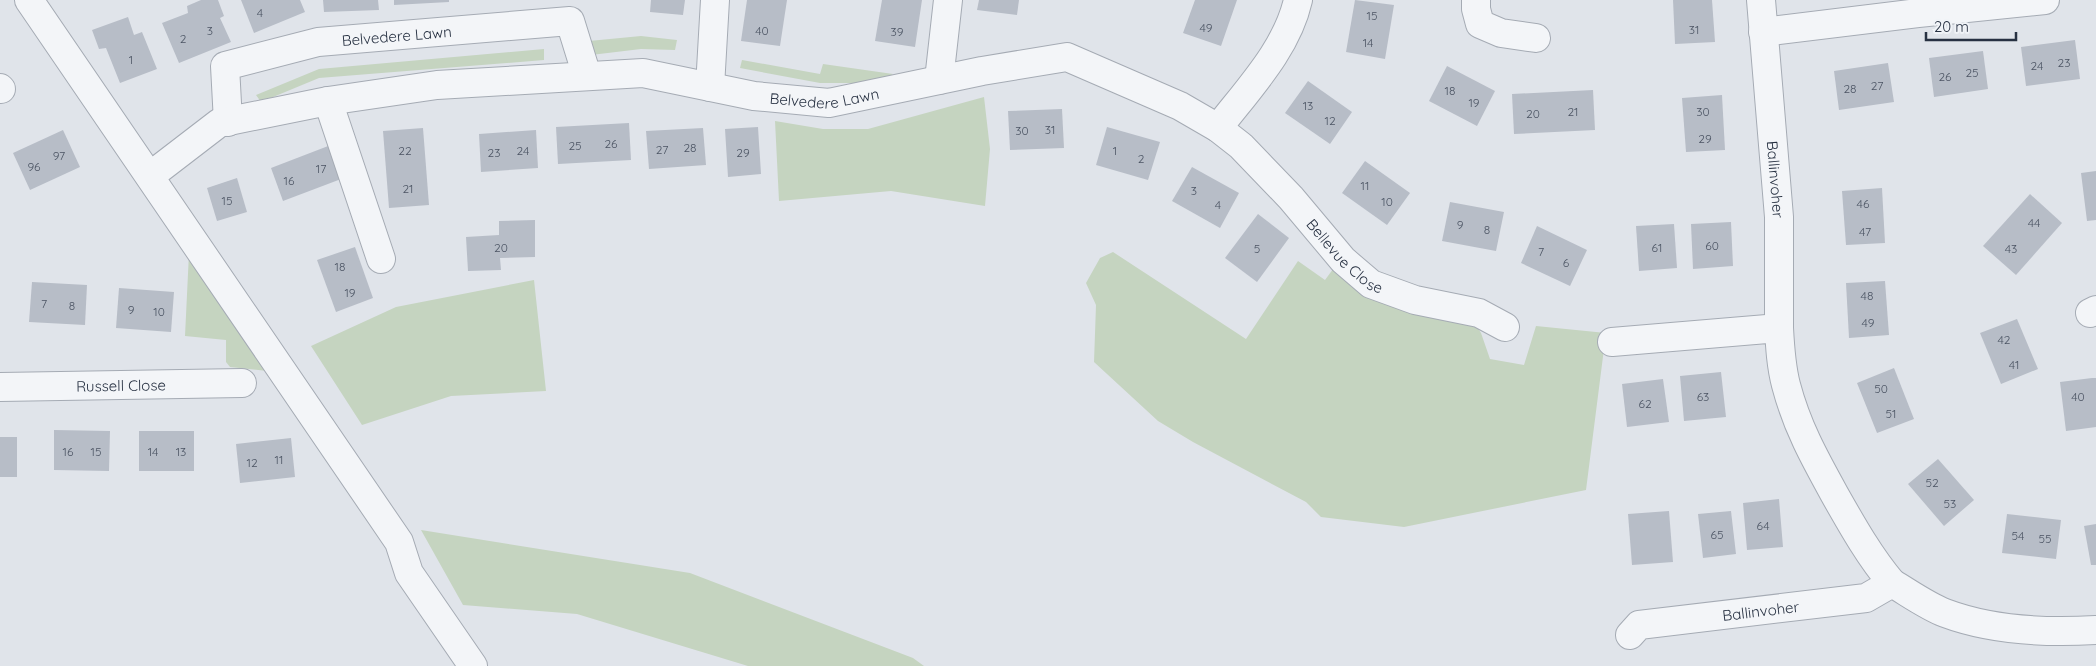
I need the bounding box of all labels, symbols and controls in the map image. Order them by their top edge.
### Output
house number: 4 [257,5,263,20]
house number: 15 [1367,8,1377,23]
scale bar [1926,10,2016,42]
text: 20 m [1934,17,1969,36]
house number: 49 [1200,20,1213,35]
street label: Belvedere Lawn [341,21,452,49]
house number: 31 [1689,22,1699,37]
house number: 3 [207,23,213,38]
house number: 40 [755,23,769,38]
house number: 39 [891,24,904,39]
house number: 2 [180,31,187,46]
house number: 14 [1363,35,1373,50]
house number: 1 [129,52,133,67]
house number: 23 [2058,55,2070,70]
house number: 24 [2031,58,2043,73]
house number: 25 [1965,65,1979,80]
house number: 26 [1938,69,1952,84]
house number: 27 [1871,78,1883,93]
house number: 28 [1843,81,1857,96]
street label: Belvedere Lawn [769,83,881,113]
house number: 18 [1445,83,1455,98]
house number: 19 [1468,95,1480,110]
house number: 13 [1303,98,1313,113]
house number: 21 [1567,104,1579,119]
house number: 30 [1696,104,1710,119]
house number: 20 [1526,106,1540,121]
house number: 12 [1324,113,1336,128]
house number: 31 [1045,122,1055,137]
house number: 30 [1015,123,1029,138]
house number: 29 [1698,131,1712,146]
house number: 26 [604,136,618,151]
house number: 25 [568,138,582,153]
house number: 28 [683,140,697,155]
street label: Ballinvoher [1763,140,1789,219]
house number: 27 [656,142,668,157]
house number: 22 [398,143,412,158]
house number: 24 [517,143,529,158]
house number: 1 [1113,143,1117,158]
house number: 23 [488,145,500,160]
house number: 29 [736,145,750,160]
house number: 97 [53,148,65,163]
house number: 2 [1138,151,1145,166]
house number: 96 [27,159,41,174]
house number: 17 [316,161,326,176]
house number: 16 [284,173,295,188]
house number: 11 [1361,178,1369,193]
house number: 21 [402,181,414,196]
house number: 3 [1191,183,1197,198]
house number: 15 [222,193,232,208]
house number: 10 [1381,194,1393,209]
house number: 46 [1857,196,1870,211]
house number: 4 [1215,197,1221,212]
street label: Bellevue Close [1303,215,1386,297]
house number: 44 [2028,215,2040,230]
house number: 9 [1457,217,1464,232]
house number: 8 [1484,222,1490,237]
house number: 47 [1859,224,1871,239]
house number: 60 [1705,238,1719,253]
house number: 20 [494,240,508,255]
house number: 61 [1652,240,1662,255]
house number: 5 [1254,241,1260,256]
house number: 43 [2005,241,2017,256]
house number: 7 [1538,244,1544,259]
house number: 6 [1563,255,1570,270]
house number: 18 [335,259,345,274]
house number: 19 [344,285,356,300]
house number: 48 [1861,288,1873,303]
house number: 7 [41,296,47,311]
house number: 8 [69,298,75,313]
house number: 9 [128,302,135,317]
house number: 10 [153,304,165,319]
house number: 49 [1862,315,1875,330]
house number: 42 [1998,332,2011,347]
house number: 41 [2009,357,2019,372]
street label: Russell Close [76,375,166,395]
house number: 50 [1874,381,1888,396]
house number: 63 [1697,389,1709,404]
house number: 40 [2071,389,2085,404]
house number: 62 [1638,396,1652,411]
house number: 51 [1886,406,1896,421]
house number: 16 [63,444,74,459]
house number: 15 [91,444,101,459]
house number: 14 [148,444,158,459]
house number: 13 [176,444,186,459]
house number: 11 [275,452,283,467]
house number: 12 [246,455,258,470]
house number: 52 [1925,475,1939,490]
house number: 53 [1944,496,1956,511]
house number: 64 [1757,518,1769,533]
house number: 65 [1711,527,1724,542]
house number: 54 [2012,528,2024,543]
house number: 55 [2038,531,2052,546]
street label: Ballinvoher [1721,597,1800,625]

